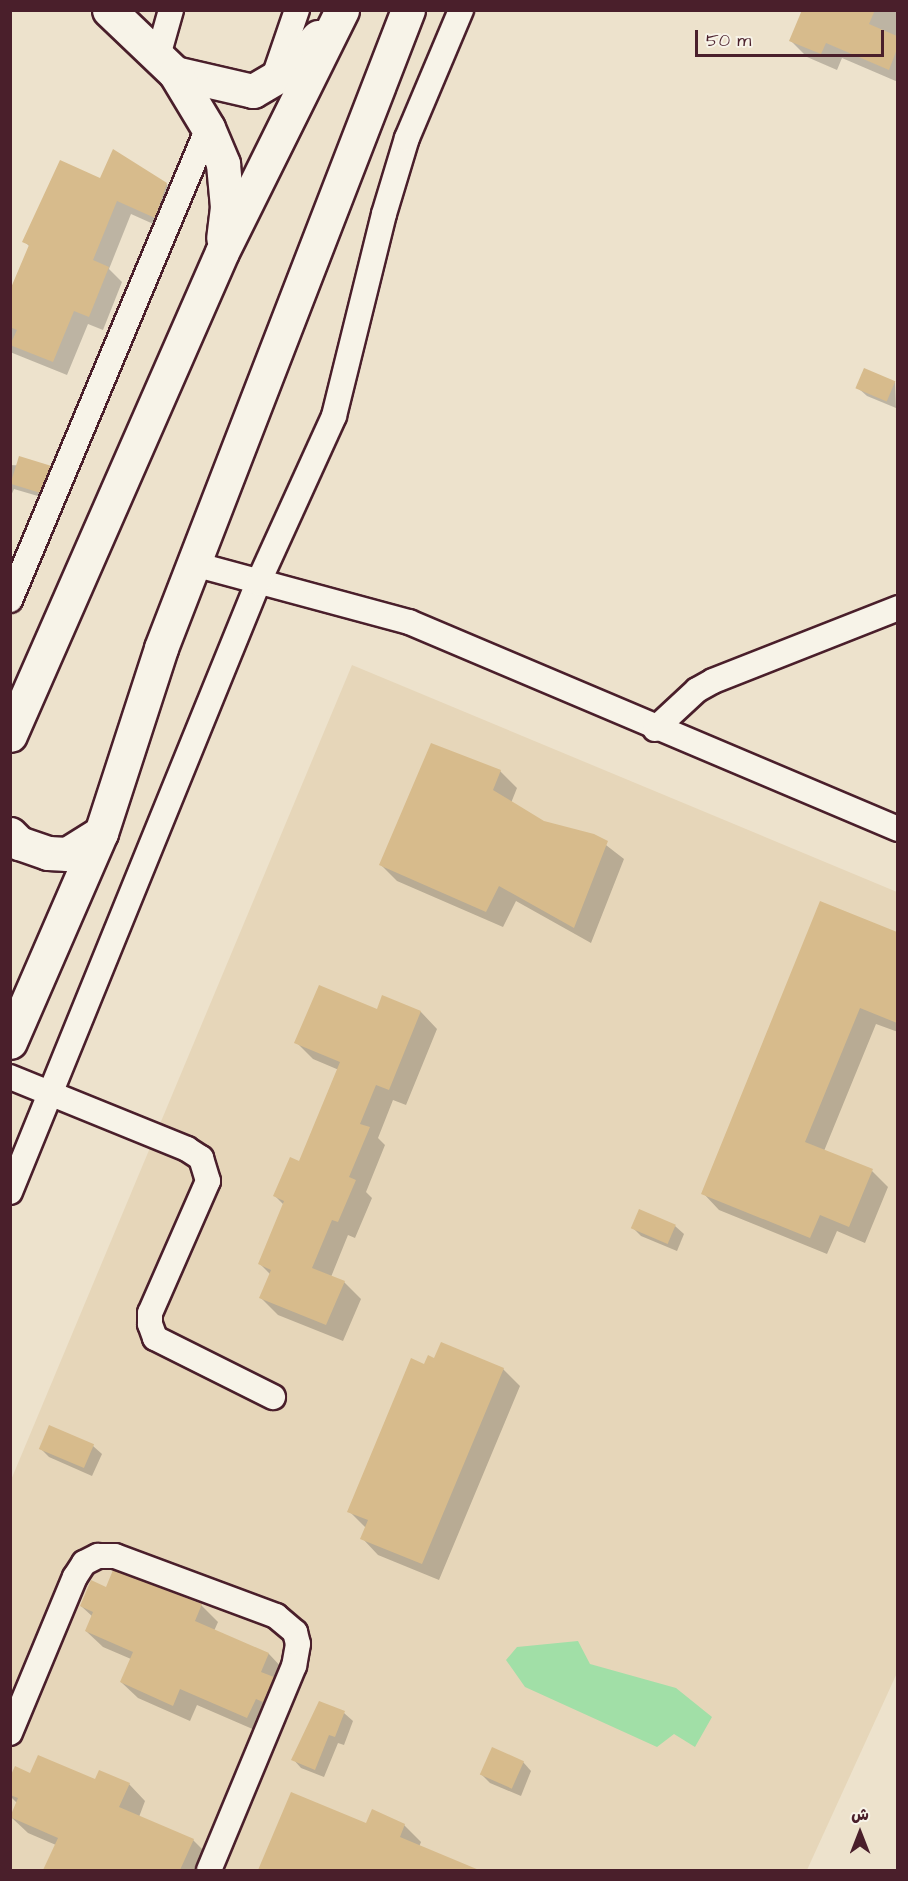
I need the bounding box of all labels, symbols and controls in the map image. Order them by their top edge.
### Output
scale bar [698,18,887,56]
text: 50 m [706,28,751,53]
north arrow [830,1803,890,1863]
text: ش [851,1804,869,1826]

